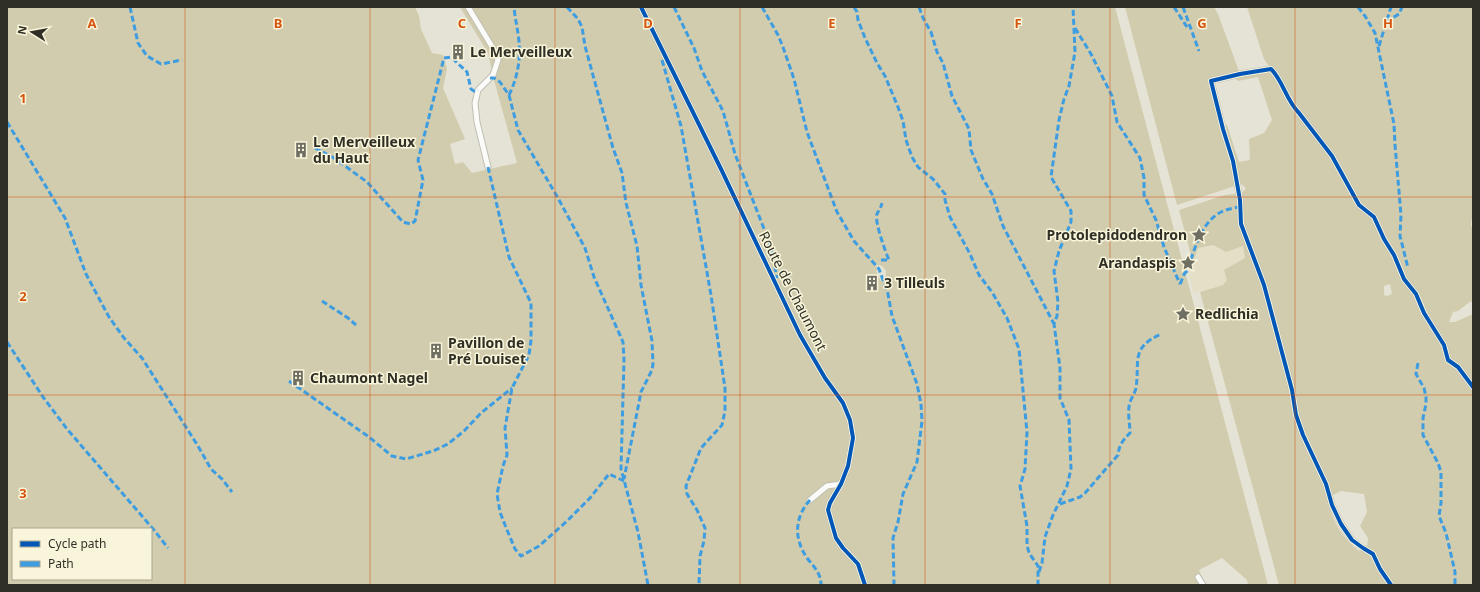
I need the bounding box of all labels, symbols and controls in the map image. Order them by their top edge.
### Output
north arrow [12,12,52,52]
text: A [88,14,97,32]
text: B [274,14,282,32]
text: C [458,14,466,32]
text: D [643,14,653,32]
text: E [828,14,836,32]
text: F [1014,14,1022,32]
text: G [1197,14,1207,32]
text: H [1383,14,1393,32]
text: N [13,24,30,36]
place label: Le Merveilleux [470,42,573,61]
building icon: Le Merveilleux [449,43,467,61]
text: 1 [19,89,27,107]
place label: Le Merveilleux du Haut [313,132,416,167]
building icon: Le Merveilleux du Haut [292,141,310,159]
place label: Protolepidodendron [1047,225,1187,244]
place icon: Protolepidodendron [1190,226,1208,244]
street label: Route de Chaumont [755,228,832,354]
place label: Arandaspis [1099,253,1176,272]
place icon: Arandaspis [1179,254,1197,272]
place label: 3 Tilleuls [884,273,945,292]
building icon: 3 Tilleuls [863,274,881,292]
text: 2 [19,287,27,305]
place label: Redlichia [1195,304,1259,323]
place icon: Redlichia [1174,305,1192,323]
place label: Pavillon de Pré Louiset [448,333,526,368]
building icon: Pavillon de Pré Louiset [427,342,445,360]
place label: Chaumont Nagel [310,368,428,387]
building icon: Chaumont Nagel [289,369,307,387]
text: 3 [19,484,27,502]
legend [12,528,152,580]
text: Cycle path [48,535,106,552]
text: Path [48,555,74,572]

